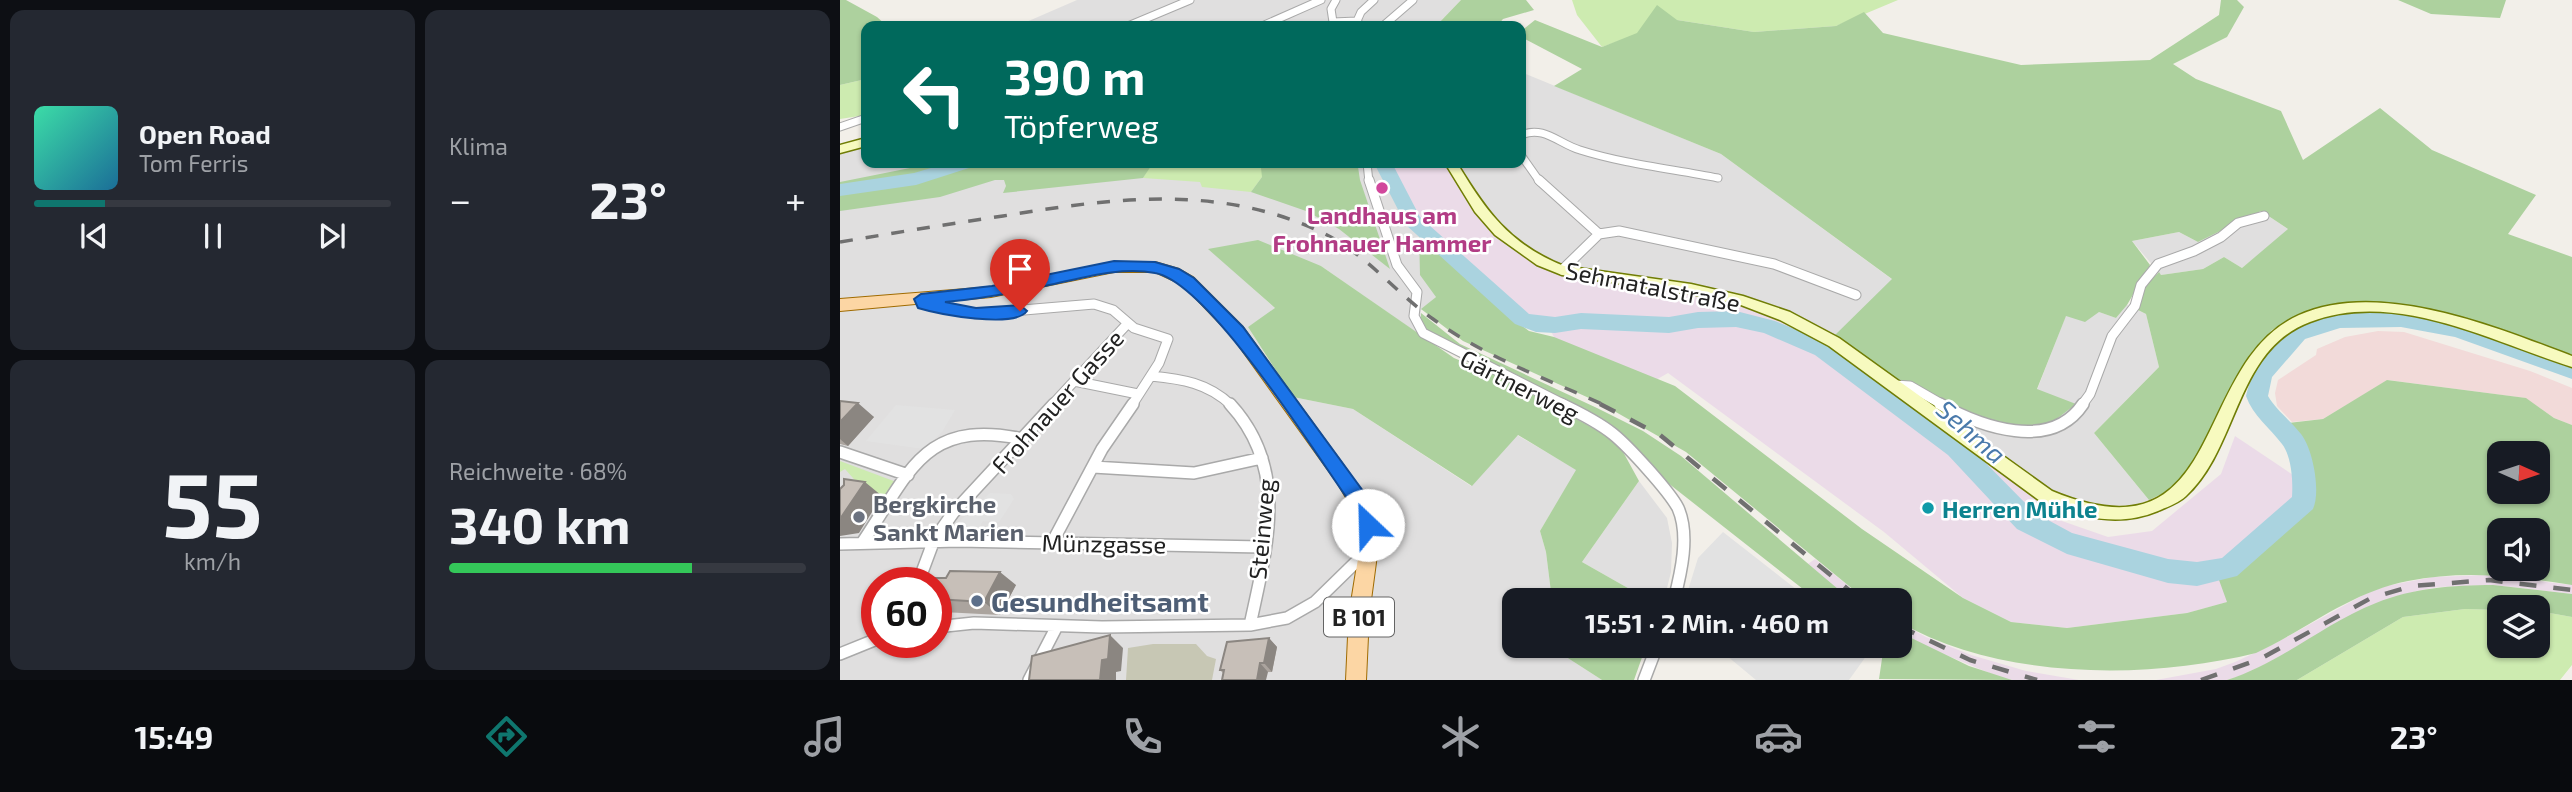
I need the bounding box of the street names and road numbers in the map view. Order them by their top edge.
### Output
street label: Sehmatalstraße [1563,255,1743,317]
street label: Frohnauer Gasse [985,323,1129,479]
street label: Gärtnerweg [1456,343,1584,427]
street label: Steinweg [1242,477,1280,581]
street label: Münzgasse [1041,527,1167,559]
road number: B 101 [1324,597,1394,636]

